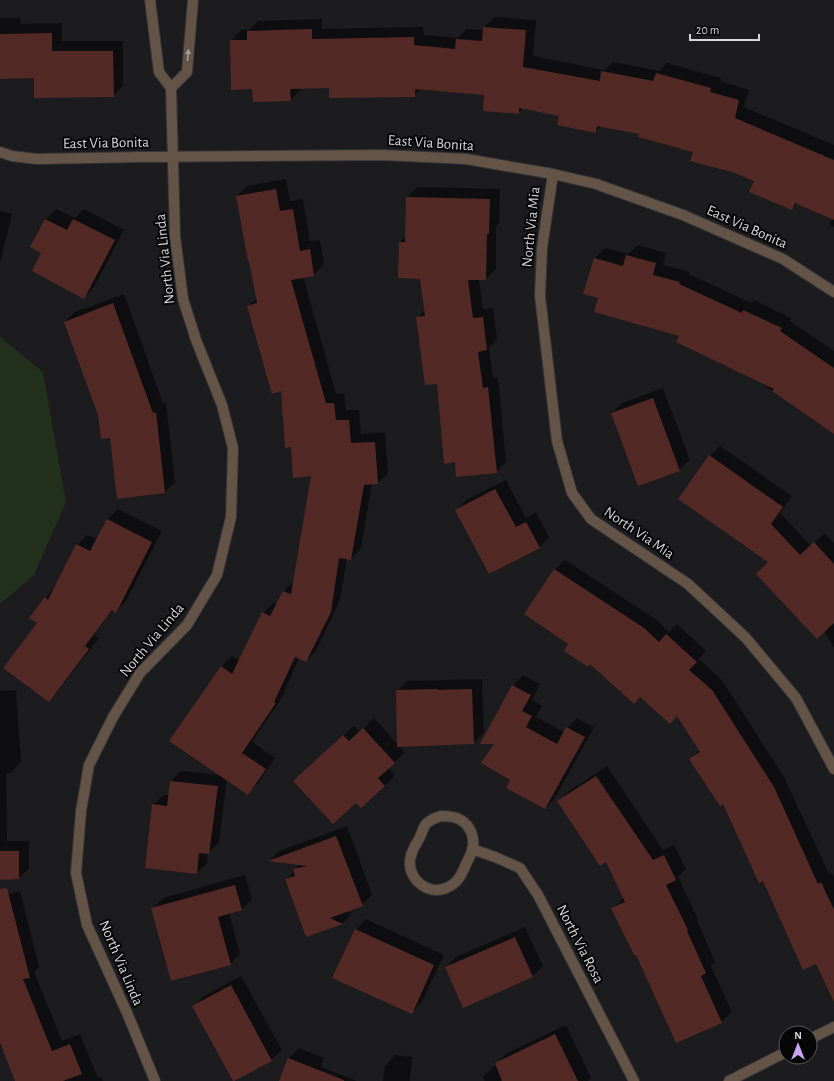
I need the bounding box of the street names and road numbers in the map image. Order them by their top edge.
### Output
street label: East Via Bonita [387,133,475,153]
street label: East Via Bonita [63,135,149,151]
street label: North Via Mia [519,186,543,268]
street label: East Via Bonita [704,203,790,251]
street label: North Via Linda [153,213,177,305]
street label: North Via Mia [601,504,677,562]
street label: North Via Linda [117,600,187,680]
street label: North Via Rosa [554,902,606,986]
street label: North Via Linda [96,918,146,1008]

